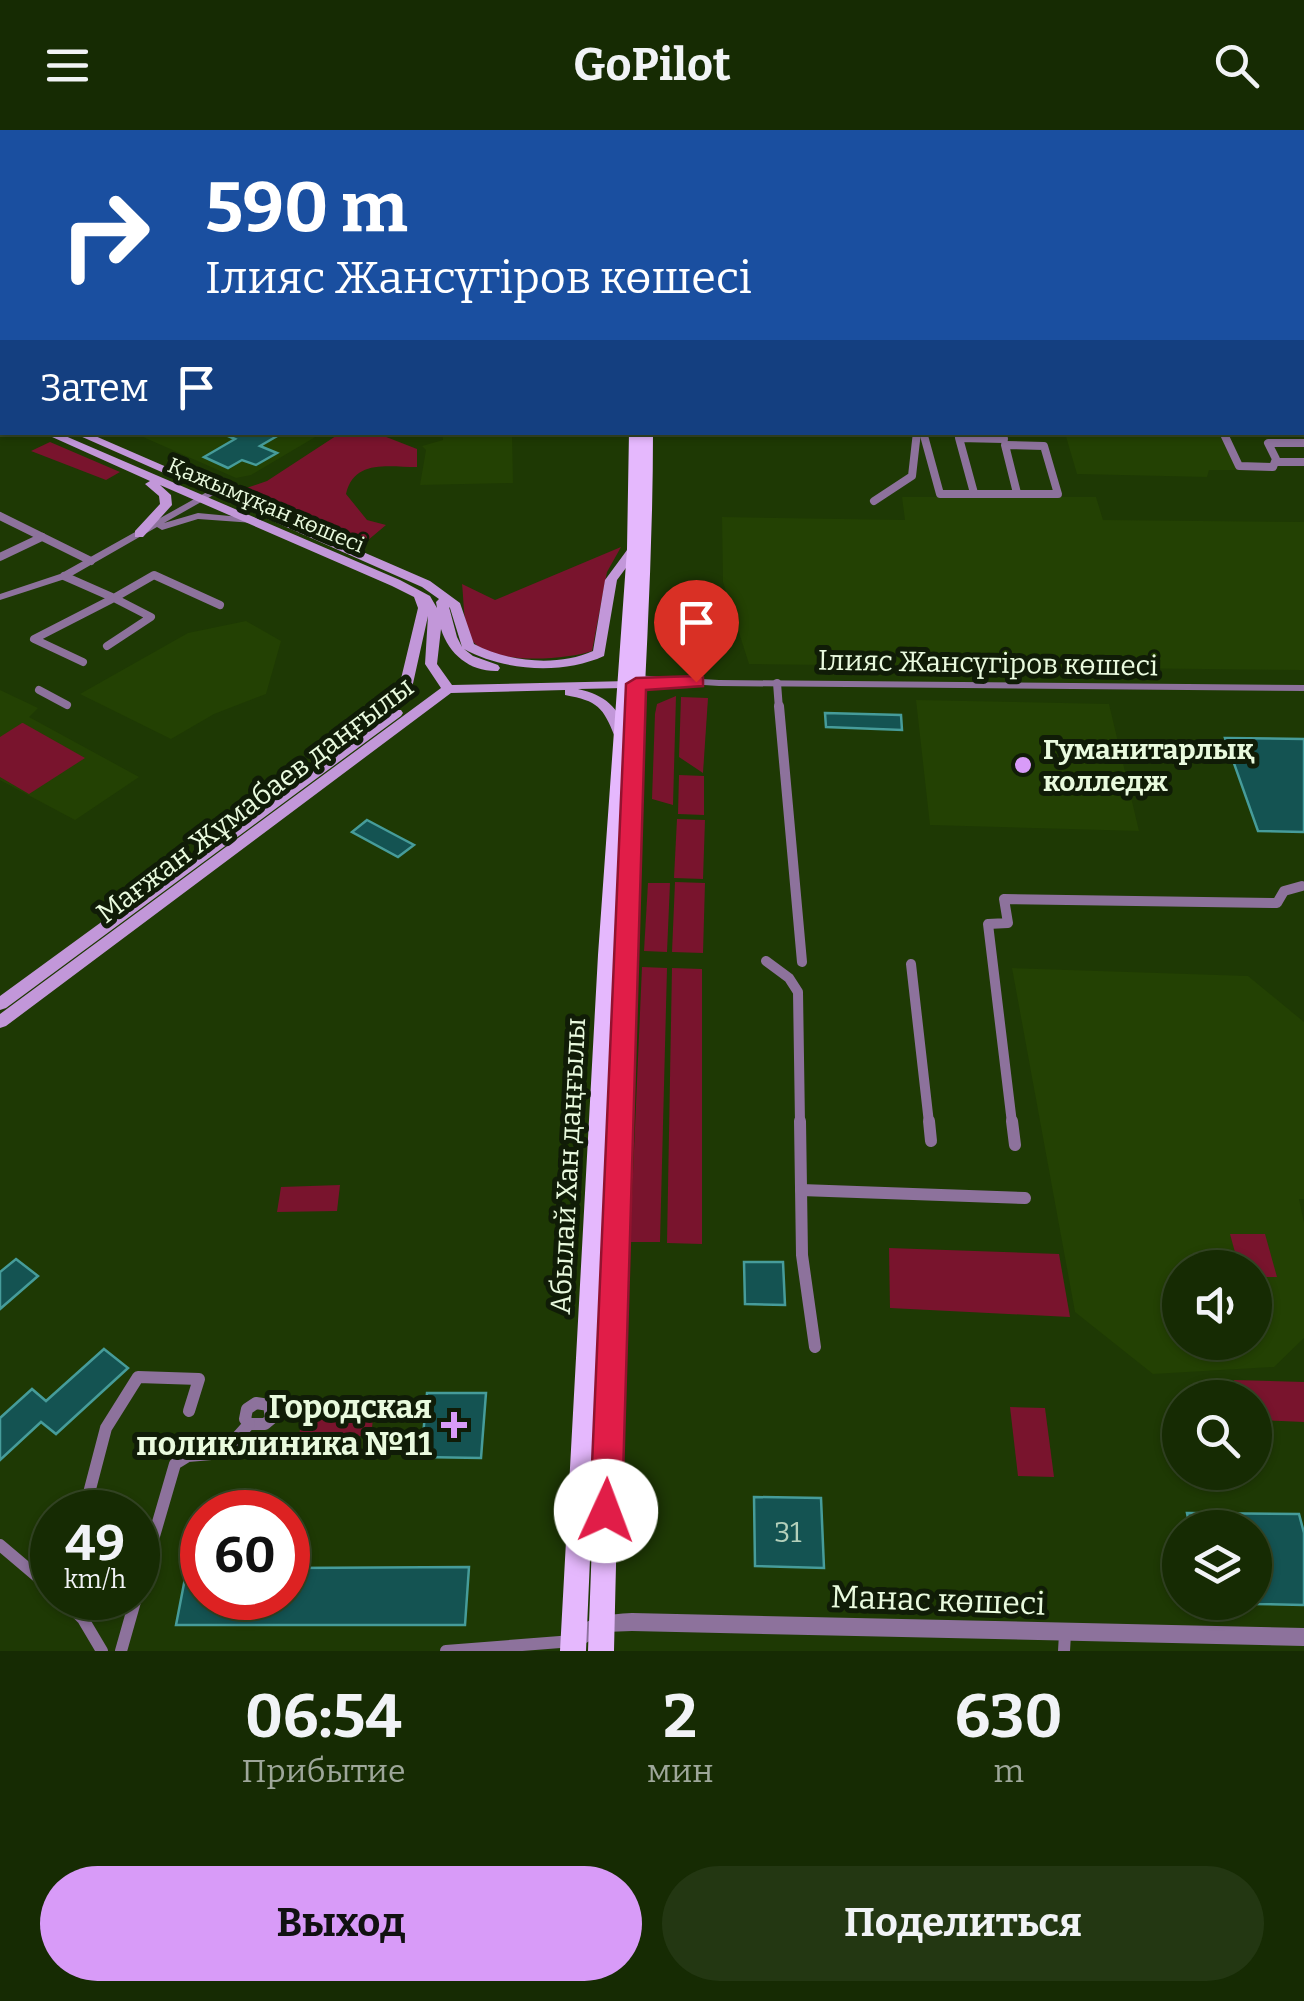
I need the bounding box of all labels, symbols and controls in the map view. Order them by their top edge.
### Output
icon: menu [40,38,95,93]
text: GoPilot [573,38,731,92]
icon: search [1209,38,1264,93]
text: 590 m [205,166,408,250]
icon: right [40,170,170,300]
text: Ілияс Жансүгіров көшесі [205,251,752,305]
icon: arrive [169,360,224,415]
text: Затем [40,365,149,411]
street label: Қажымұқан көшесі [164,451,369,559]
pin [654,580,739,683]
icon: arrive [669,595,724,650]
street label: Ілияс Жансүгіров көшесі [818,644,1158,682]
street label: Мағжан Жұмабаев даңғылы [90,670,420,930]
place label: Гуманитарлық колледж [1043,733,1254,798]
marker: Гуманитарлық колледж [1012,754,1034,776]
street label: Абылай Хан даңғылы [544,1017,592,1315]
map controls [1162,1250,1272,1620]
button: sound [1162,1250,1272,1360]
button: search [1162,1380,1272,1490]
place label: Городская поликлиника №11 [136,1388,432,1463]
marker: Городская поликлиника №11 [441,1412,467,1438]
position arrow [554,1459,658,1563]
speed limit sign: 60 [180,1490,310,1620]
button: layers [1162,1510,1272,1620]
text: 49 [65,1513,125,1573]
house number: 31 [774,1516,802,1549]
text: km/h [64,1565,126,1595]
street label: Манас көшесі [830,1577,1046,1623]
text: 06:54 [245,1681,402,1753]
text: 2 [663,1681,697,1753]
text: 630 [955,1681,1063,1753]
text: Прибытие [241,1752,405,1790]
text: мин [647,1752,713,1790]
text: m [993,1752,1024,1790]
button: Выход [40,1866,642,1981]
button: Поделиться [662,1866,1264,1981]

